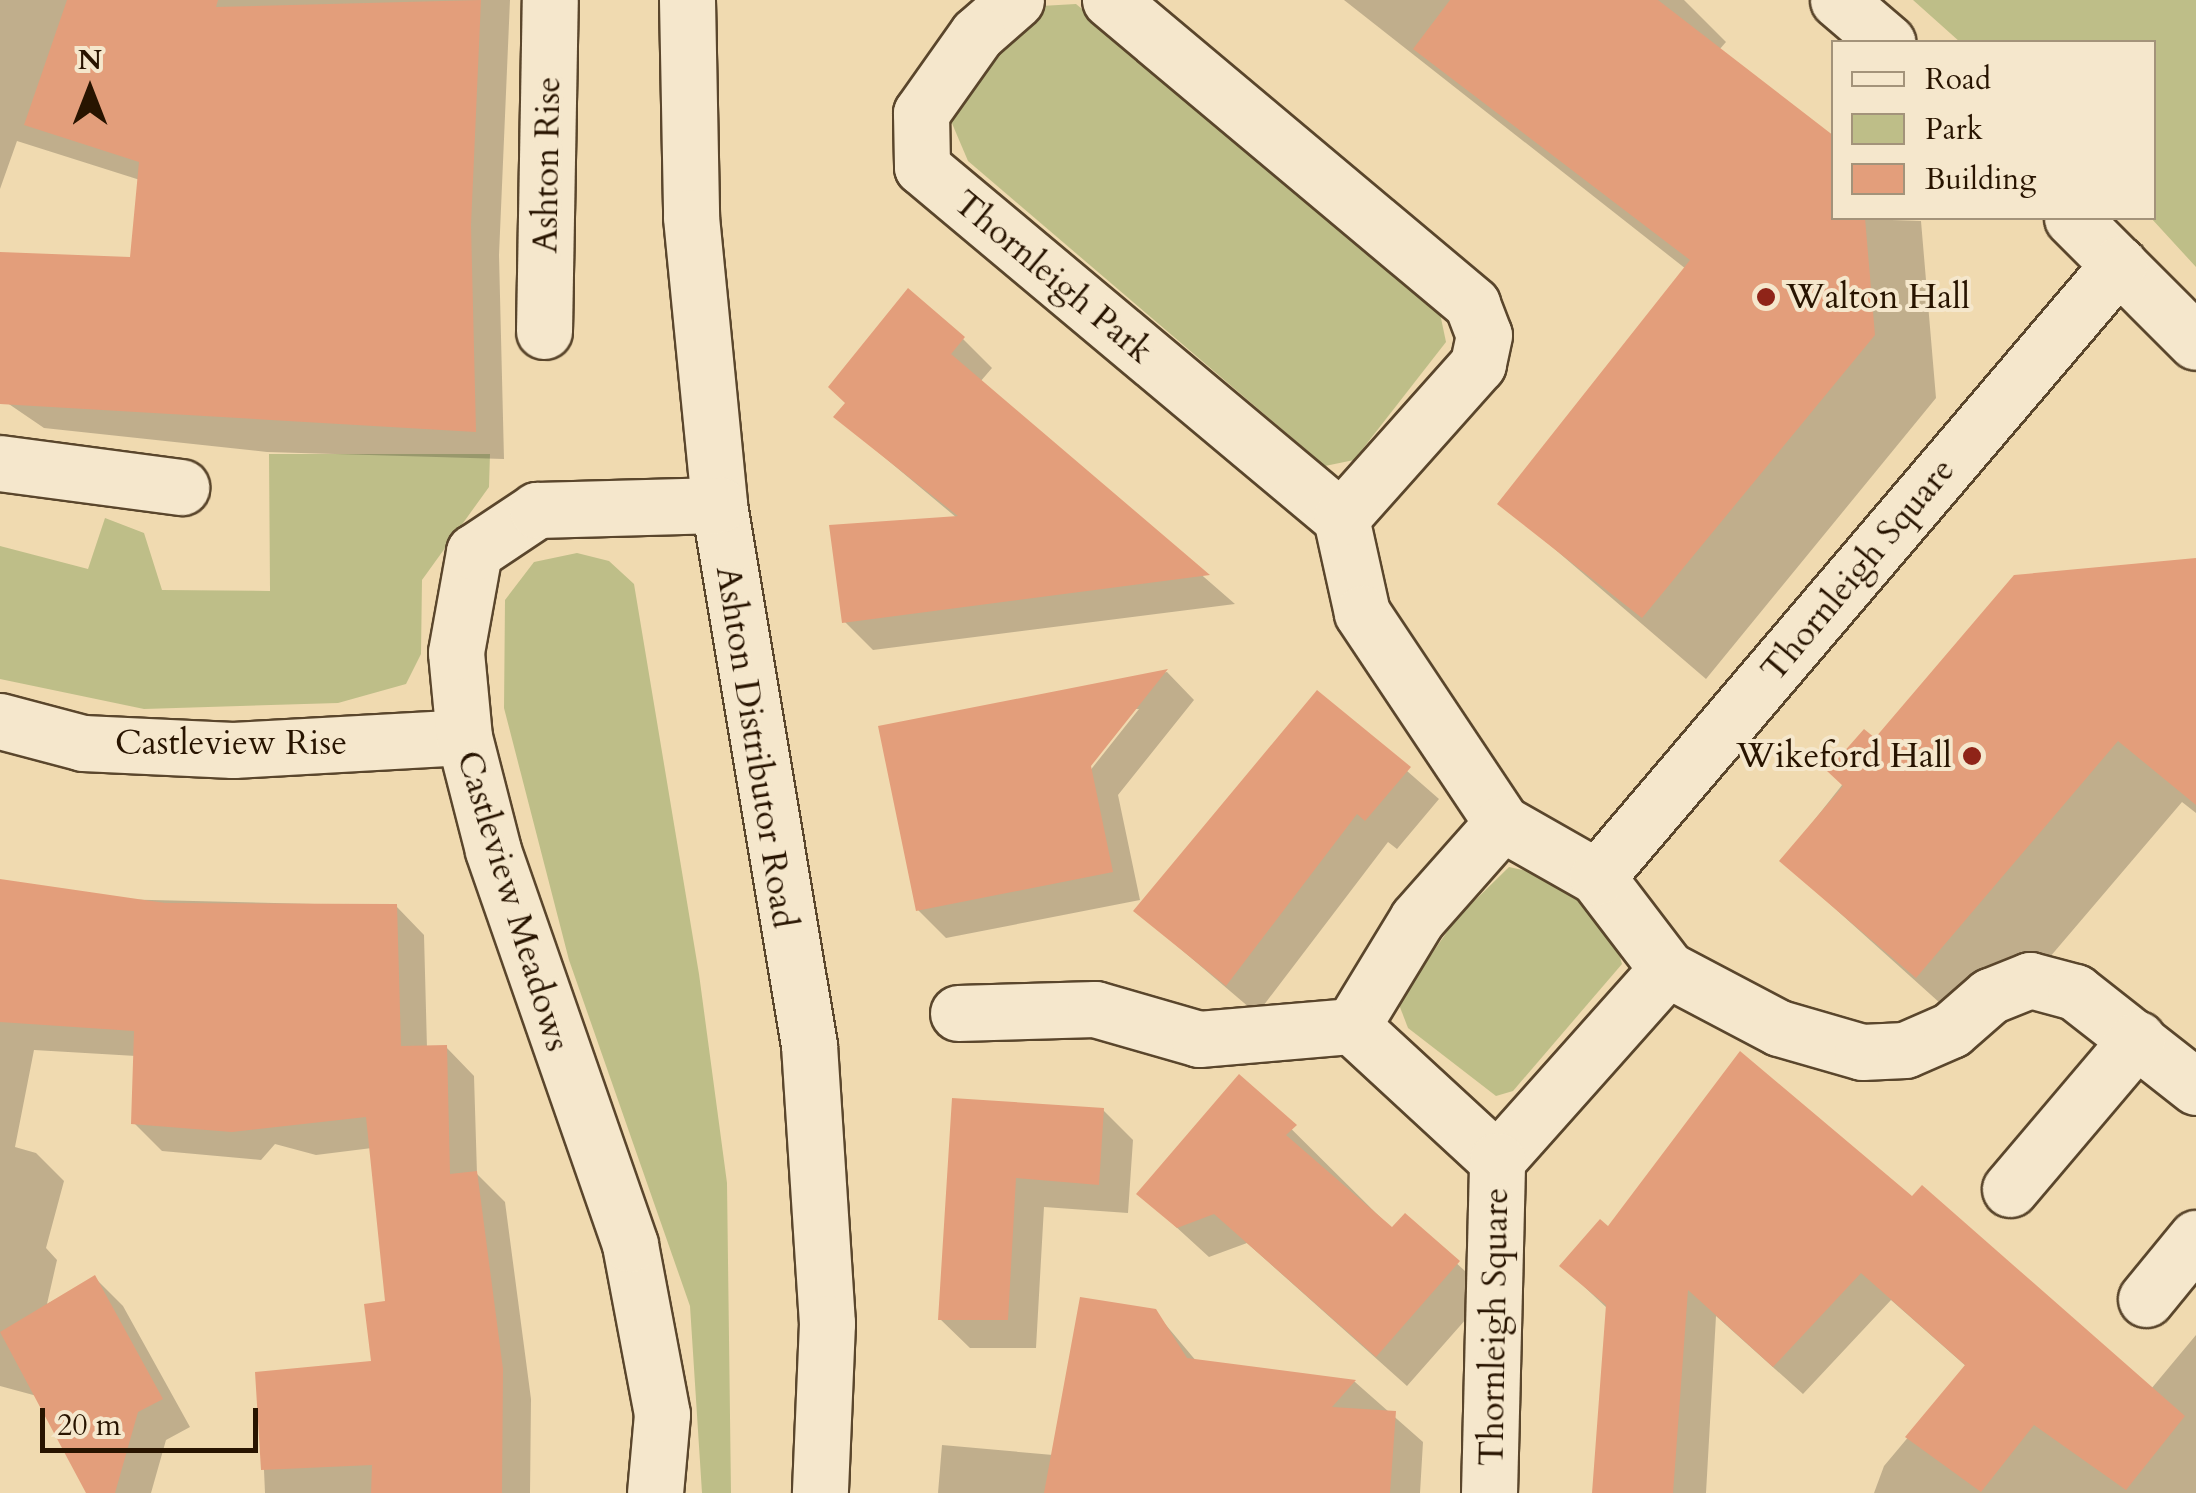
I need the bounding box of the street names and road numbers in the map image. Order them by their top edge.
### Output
street label: Ashton Rise [524,76,570,254]
street label: Thornleigh Park [945,182,1161,372]
street label: Thornleigh Square [1752,450,1964,690]
street label: Ashton Distributor Road [707,563,805,931]
street label: Castleview Rise [115,722,347,764]
street label: Castleview Meadows [447,746,579,1056]
street label: Thornleigh Square [1471,1187,1517,1467]

